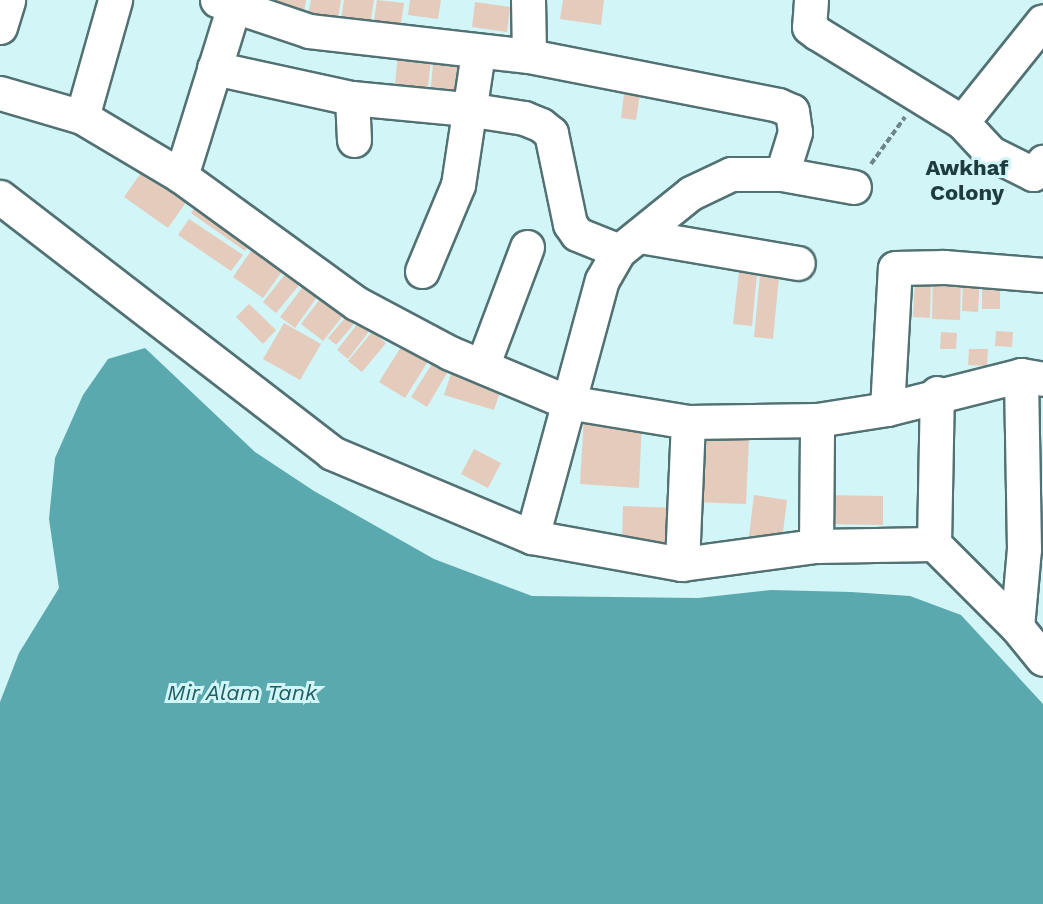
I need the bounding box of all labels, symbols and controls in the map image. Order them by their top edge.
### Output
district label: Awkhaf Colony [925,154,1009,206]
water label: Mir Alam Tank [166,680,318,706]

